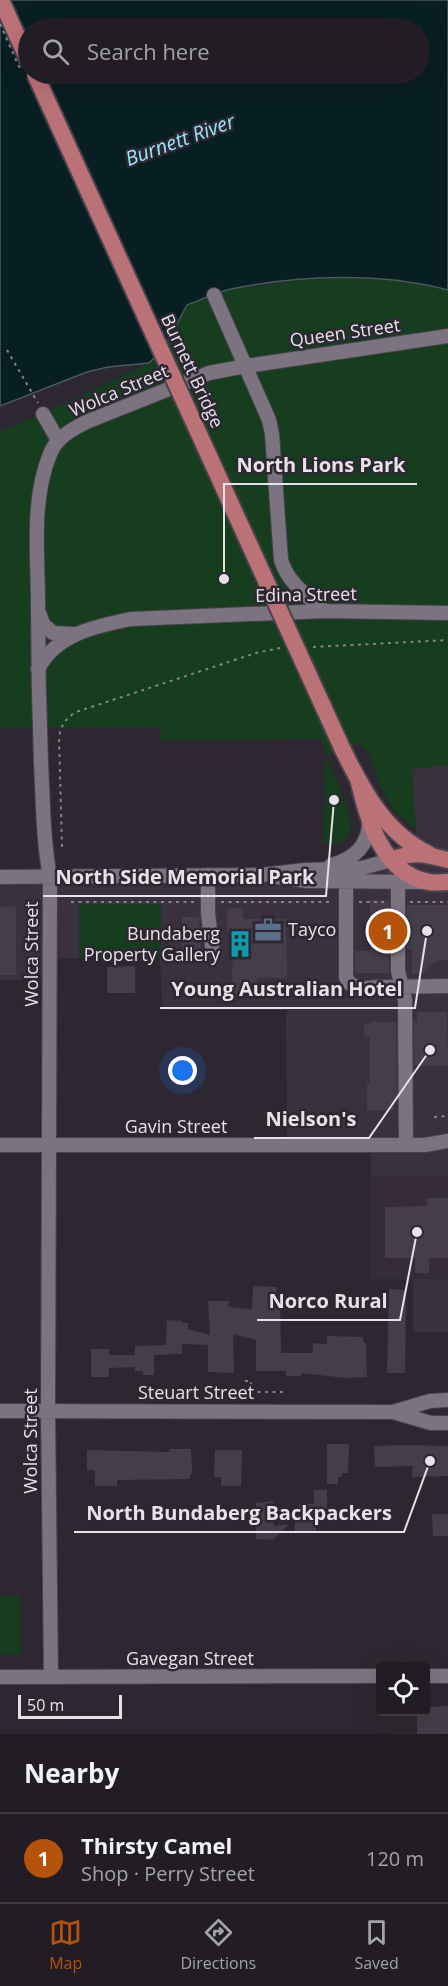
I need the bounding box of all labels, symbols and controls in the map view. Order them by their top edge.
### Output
search box [18,18,430,84]
icon: search [39,35,72,68]
text: Search here [87,36,210,66]
water label: Burnett River [121,107,239,172]
street label: Burnett Bridge [156,310,230,431]
street label: Queen Street [288,312,402,352]
street label: Wolca Street [65,358,172,422]
callout: North Lions Park [224,446,417,484]
text: North Lions Park [237,451,406,478]
street label: Edina Street [255,581,357,607]
callout: North Side Memorial Park [43,858,326,896]
text: North Side Memorial Park [56,863,315,890]
street label: Wolca Street [19,901,43,1007]
pin: 1 [368,908,408,954]
office icon: Tayco [253,915,283,945]
place label: Tayco [288,917,336,941]
place label: Bundaberg Property Gallery [84,921,221,966]
building icon: Bundaberg Property Gallery [225,929,255,959]
callout: Young Australian Hotel [160,970,415,1008]
text: Young Australian Hotel [171,975,403,1002]
your location [168,1056,197,1085]
callout: Nielson's [254,1100,369,1138]
text: Nielson's [265,1105,357,1132]
street label: Gavin Street [125,1114,227,1138]
callout: Norco Rural [257,1282,400,1320]
text: Norco Rural [268,1287,388,1314]
street label: Steuart Street [138,1380,254,1404]
street label: Wolca Street [18,1388,42,1494]
callout: North Bundaberg Backpackers [74,1494,404,1532]
text: North Bundaberg Backpackers [86,1499,392,1526]
street label: Gavegan Street [126,1646,254,1670]
map controls [376,1662,430,1716]
button: locate [376,1662,430,1716]
scale bar [18,1692,122,1720]
text: 50 m [27,1694,64,1716]
text: Nearby [24,1755,119,1791]
text: Thirsty Camel [81,1830,232,1860]
text: 1 [38,1845,49,1872]
text: 120 m [366,1845,424,1872]
text: Shop · Perry Street [81,1860,255,1887]
tab: Map [49,1916,82,1974]
tab: Directions [181,1916,256,1974]
tab: Saved [354,1916,399,1974]

